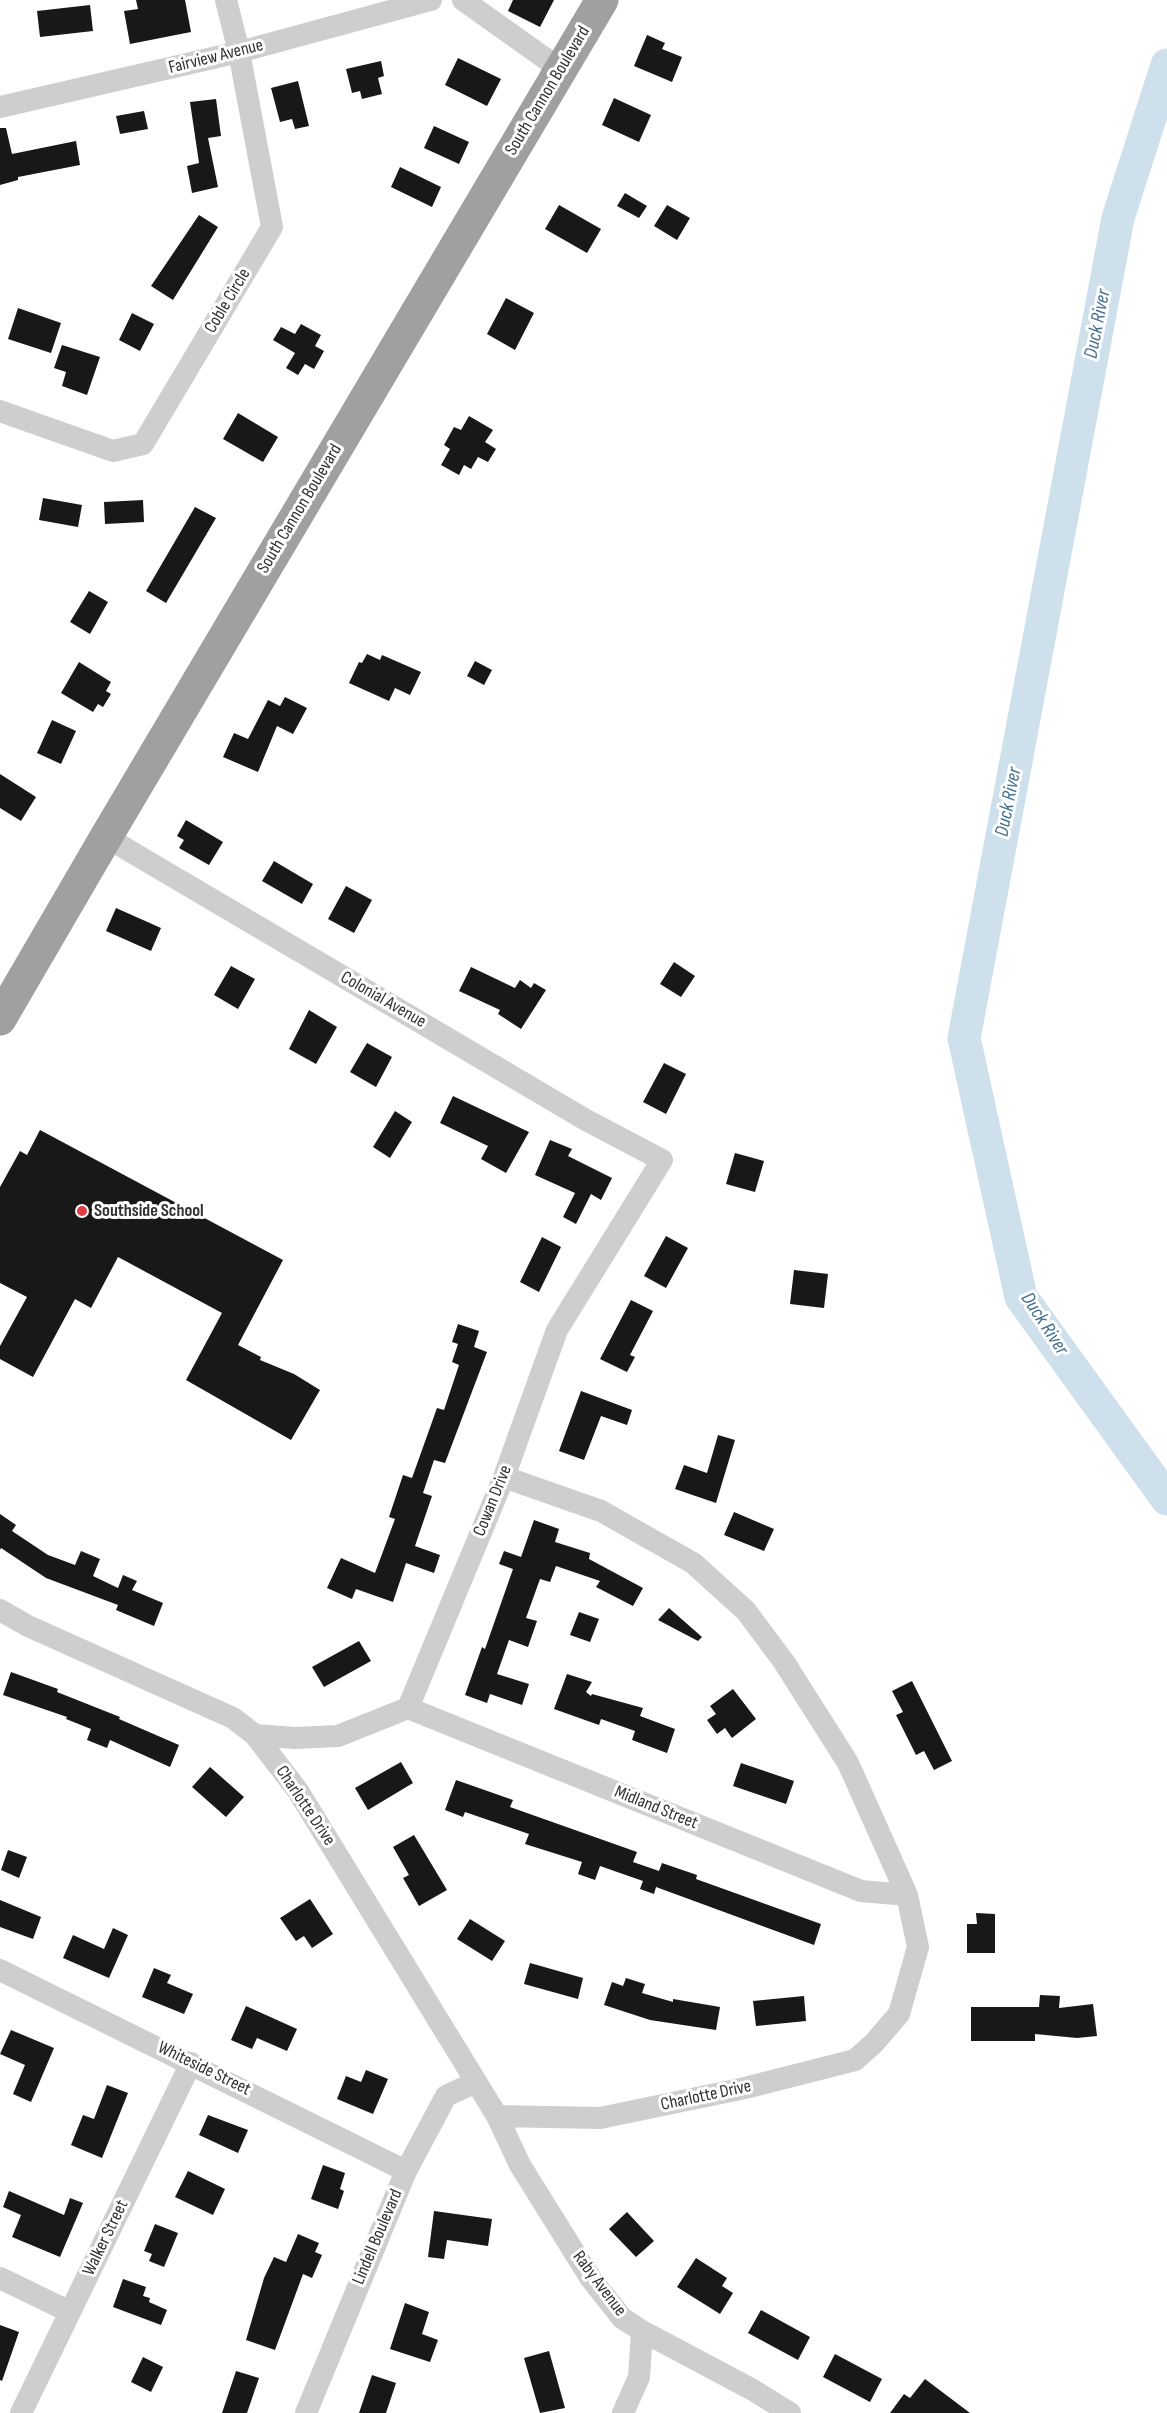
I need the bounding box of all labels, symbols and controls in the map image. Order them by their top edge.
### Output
street label: South Cannon Boulevard [501,22,595,160]
street label: Fairview Avenue [167,35,265,79]
street label: Coble Circle [200,265,256,337]
water label: Duck River [1080,287,1116,361]
street label: South Cannon Boulevard [253,440,347,578]
water label: Duck River [991,765,1027,839]
street label: Colonial Avenue [336,967,430,1033]
place label: Southside School [94,1200,204,1222]
marker: Southside School [75,1204,89,1218]
water label: Duck River [1015,1288,1073,1360]
street label: Cowan Drive [469,1462,517,1540]
street label: Charlotte Drive [270,1762,340,1850]
street label: Midland Street [611,1782,701,1834]
street label: Whiteside Street [154,2037,254,2101]
street label: Charlotte Drive [659,2076,753,2116]
street label: Lindell Boulevard [348,2186,408,2288]
street label: Walker Street [78,2197,134,2279]
street label: Raby Avenue [567,2247,631,2321]

